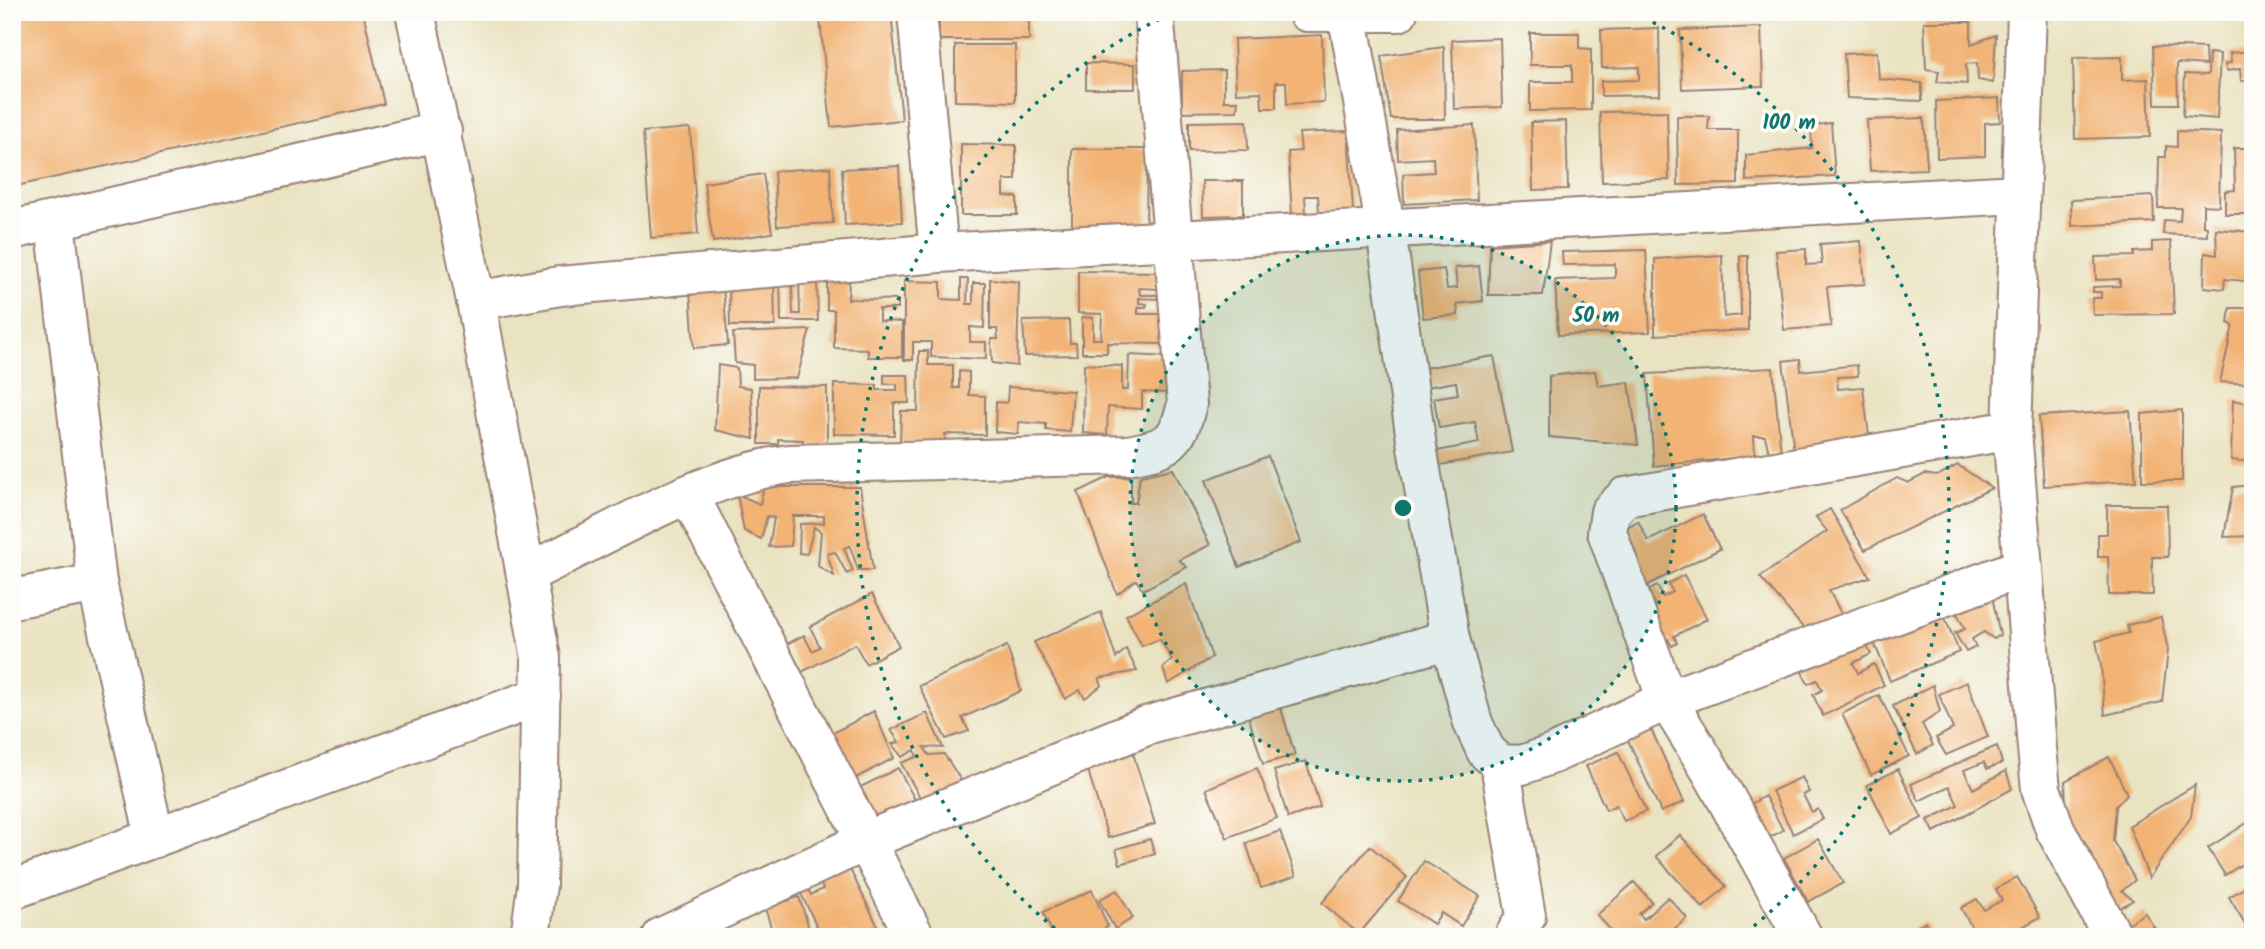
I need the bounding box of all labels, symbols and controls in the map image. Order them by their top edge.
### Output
text: 100 m [1762,107,1816,140]
text: 50 m [1572,300,1619,333]
centre of rings [1391,496,1415,520]

